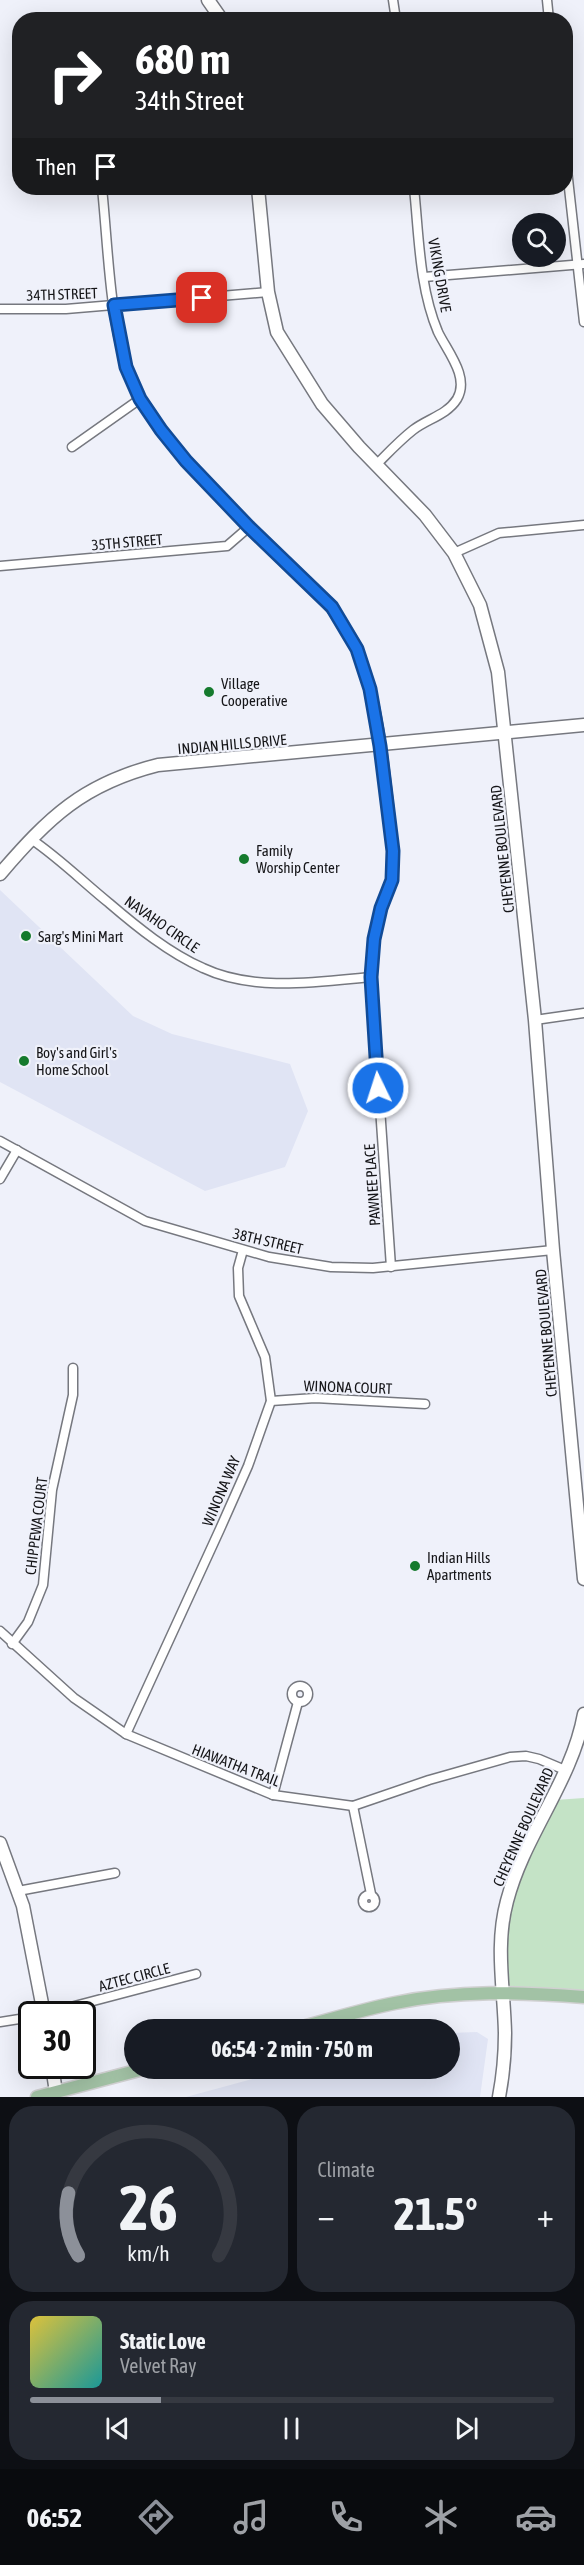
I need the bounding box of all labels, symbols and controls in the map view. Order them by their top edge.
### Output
text: 680 m [135,35,230,83]
icon: right [36,36,114,114]
text: 34th Street [135,85,244,116]
icon: arrive [89,150,122,183]
text: Then [36,154,77,180]
map controls [512,213,566,267]
button: search [512,213,566,267]
street label: VIKING DRIVE [425,237,455,314]
pin [176,272,227,323]
icon: arrive [185,281,218,314]
street label: 34TH STREET [26,284,98,304]
street label: 35TH STREET [91,530,164,554]
place label: Village Cooperative [221,675,288,709]
marker: Village Cooperative [202,685,216,699]
street label: INDIAN HILLS DRIVE [177,731,288,757]
street label: CHEYENNE BOULEVARD [487,784,517,914]
place label: Family Worship Center [256,842,340,876]
marker: Family Worship Center [237,852,251,866]
street label: NAVAHO CIRCLE [122,892,203,956]
place label: Sarg's Mini Mart [38,928,123,945]
marker: Sarg's Mini Mart [19,929,33,943]
place label: Boy's and Girl's Home School [36,1044,117,1078]
marker: Boy's and Girl's Home School [17,1054,31,1068]
position arrow [346,1056,410,1120]
street label: PAWNEE PLACE [361,1143,383,1227]
street label: 38TH STREET [231,1225,305,1257]
street label: CHEYENNE BOULEVARD [532,1268,560,1398]
street label: WINONA COURT [303,1377,393,1397]
street label: WINONA WAY [199,1453,243,1529]
street label: CHIPPEWA COURT [22,1476,50,1576]
place label: Indian Hills Apartments [427,1549,492,1583]
marker: Indian Hills Apartments [408,1559,422,1573]
street label: HIAWATHA TRAIL [190,1740,282,1790]
street label: CHEYENNE BOULEVARD [489,1765,557,1889]
street label: AZTEC CIRCLE [97,1959,172,1995]
speed limit sign: 30 [18,2001,96,2079]
text: 06:54 · 2 min · 750 m [211,2036,373,2062]
text: Climate [318,2158,375,2181]
text: 26 [119,2172,178,2243]
text: 21.5° [394,2188,478,2240]
text: − [318,2196,335,2234]
text: + [537,2196,554,2234]
text: km/h [127,2241,170,2266]
text: Static Love [120,2328,206,2354]
text: Velvet Ray [120,2354,197,2377]
icon: previous [101,2412,134,2445]
icon: pause [275,2412,308,2445]
icon: next [450,2412,483,2445]
icon: directions [135,2496,177,2538]
icon: music [230,2496,272,2538]
icon: phone [325,2496,367,2538]
icon: climate [420,2496,462,2538]
icon: car [515,2496,557,2538]
text: 06:52 [27,2502,82,2533]

